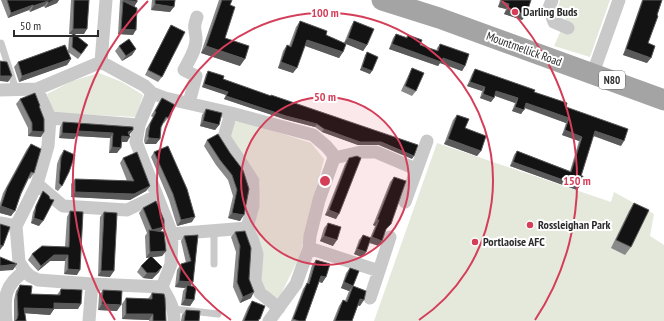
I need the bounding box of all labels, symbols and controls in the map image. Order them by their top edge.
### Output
place label: Darling Buds [523,4,577,19]
text: 100 m [311,5,339,20]
marker: Darling Buds [510,7,520,17]
scale bar [14,12,98,38]
text: 50 m [20,18,41,33]
street label: Mountmellick Road [484,28,564,69]
road number: N80 [599,71,625,89]
text: 50 m [314,89,336,104]
text: 150 m [563,173,591,188]
centre of rings [318,174,332,188]
place label: Rossleighan Park [538,217,610,232]
marker: Rossleighan Park [525,220,535,230]
place label: Portlaoise AFC [483,234,545,249]
marker: Portlaoise AFC [470,237,480,247]

